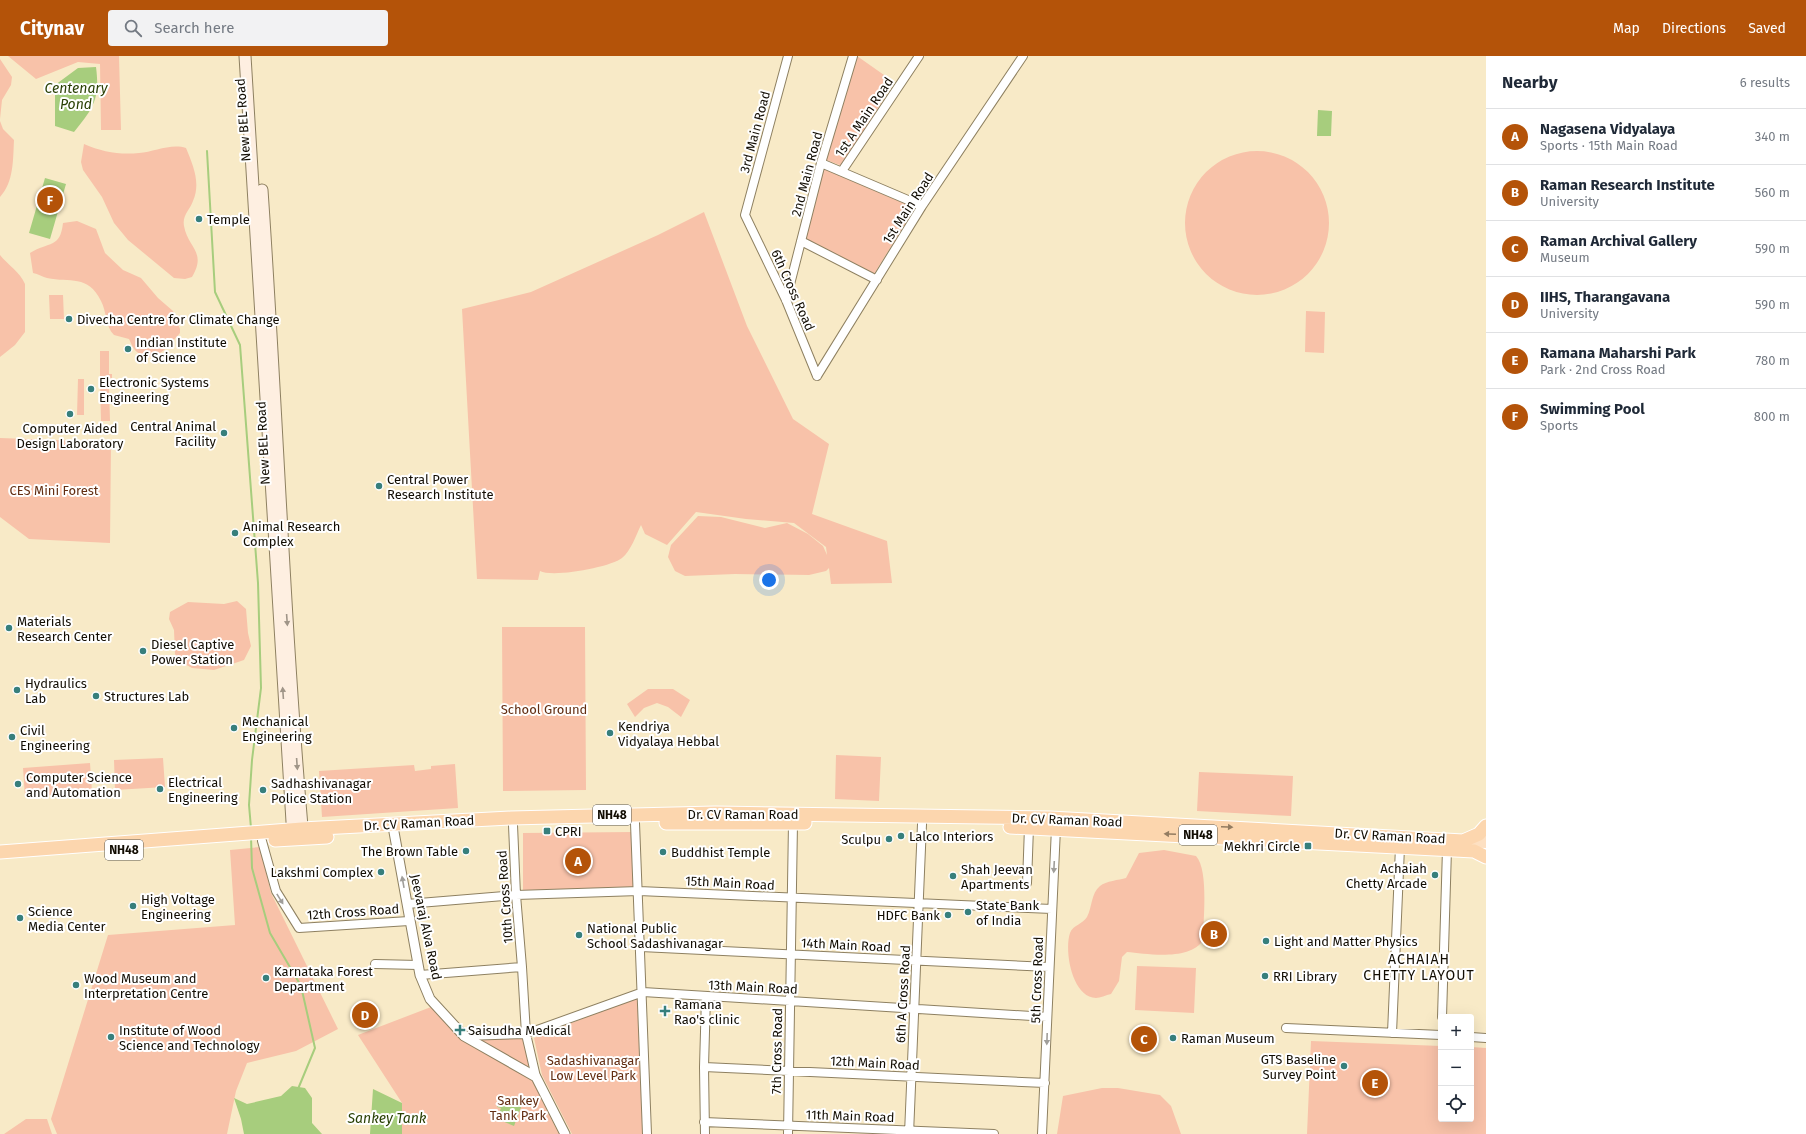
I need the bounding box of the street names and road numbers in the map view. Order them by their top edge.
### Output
street label: 1st A Main Road [832,74,896,160]
street label: New BEL Road [233,78,253,162]
street label: 3rd Main Road [737,89,773,175]
street label: 2nd Main Road [788,130,826,218]
street label: 1st Main Road [879,170,937,246]
street label: 6th Cross Road [768,247,818,333]
street label: New BEL Road [253,401,273,485]
road number: NH48 [593,805,631,825]
street label: Dr. CV Raman Road [688,807,798,822]
street label: Dr. CV Raman Road [1011,811,1123,829]
street label: Dr. CV Raman Road [363,813,475,833]
road number: NH48 [1179,825,1217,845]
street label: Dr. CV Raman Road [1334,826,1446,846]
road number: NH48 [105,840,143,860]
street label: 10th Cross Road [494,850,516,944]
street label: Jeevaraj Alva Road [407,873,445,981]
street label: 15th Main Road [685,873,775,893]
street label: 12th Cross Road [306,901,400,923]
street label: 14th Main Road [801,935,891,955]
street label: 5th Cross Road [1028,936,1046,1024]
street label: 6th A Cross Road [893,945,913,1043]
street label: 13th Main Road [708,977,798,997]
street label: 7th Cross Road [769,1008,785,1094]
street label: 12th Main Road [830,1053,920,1073]
street label: 11th Main Road [805,1107,895,1125]

